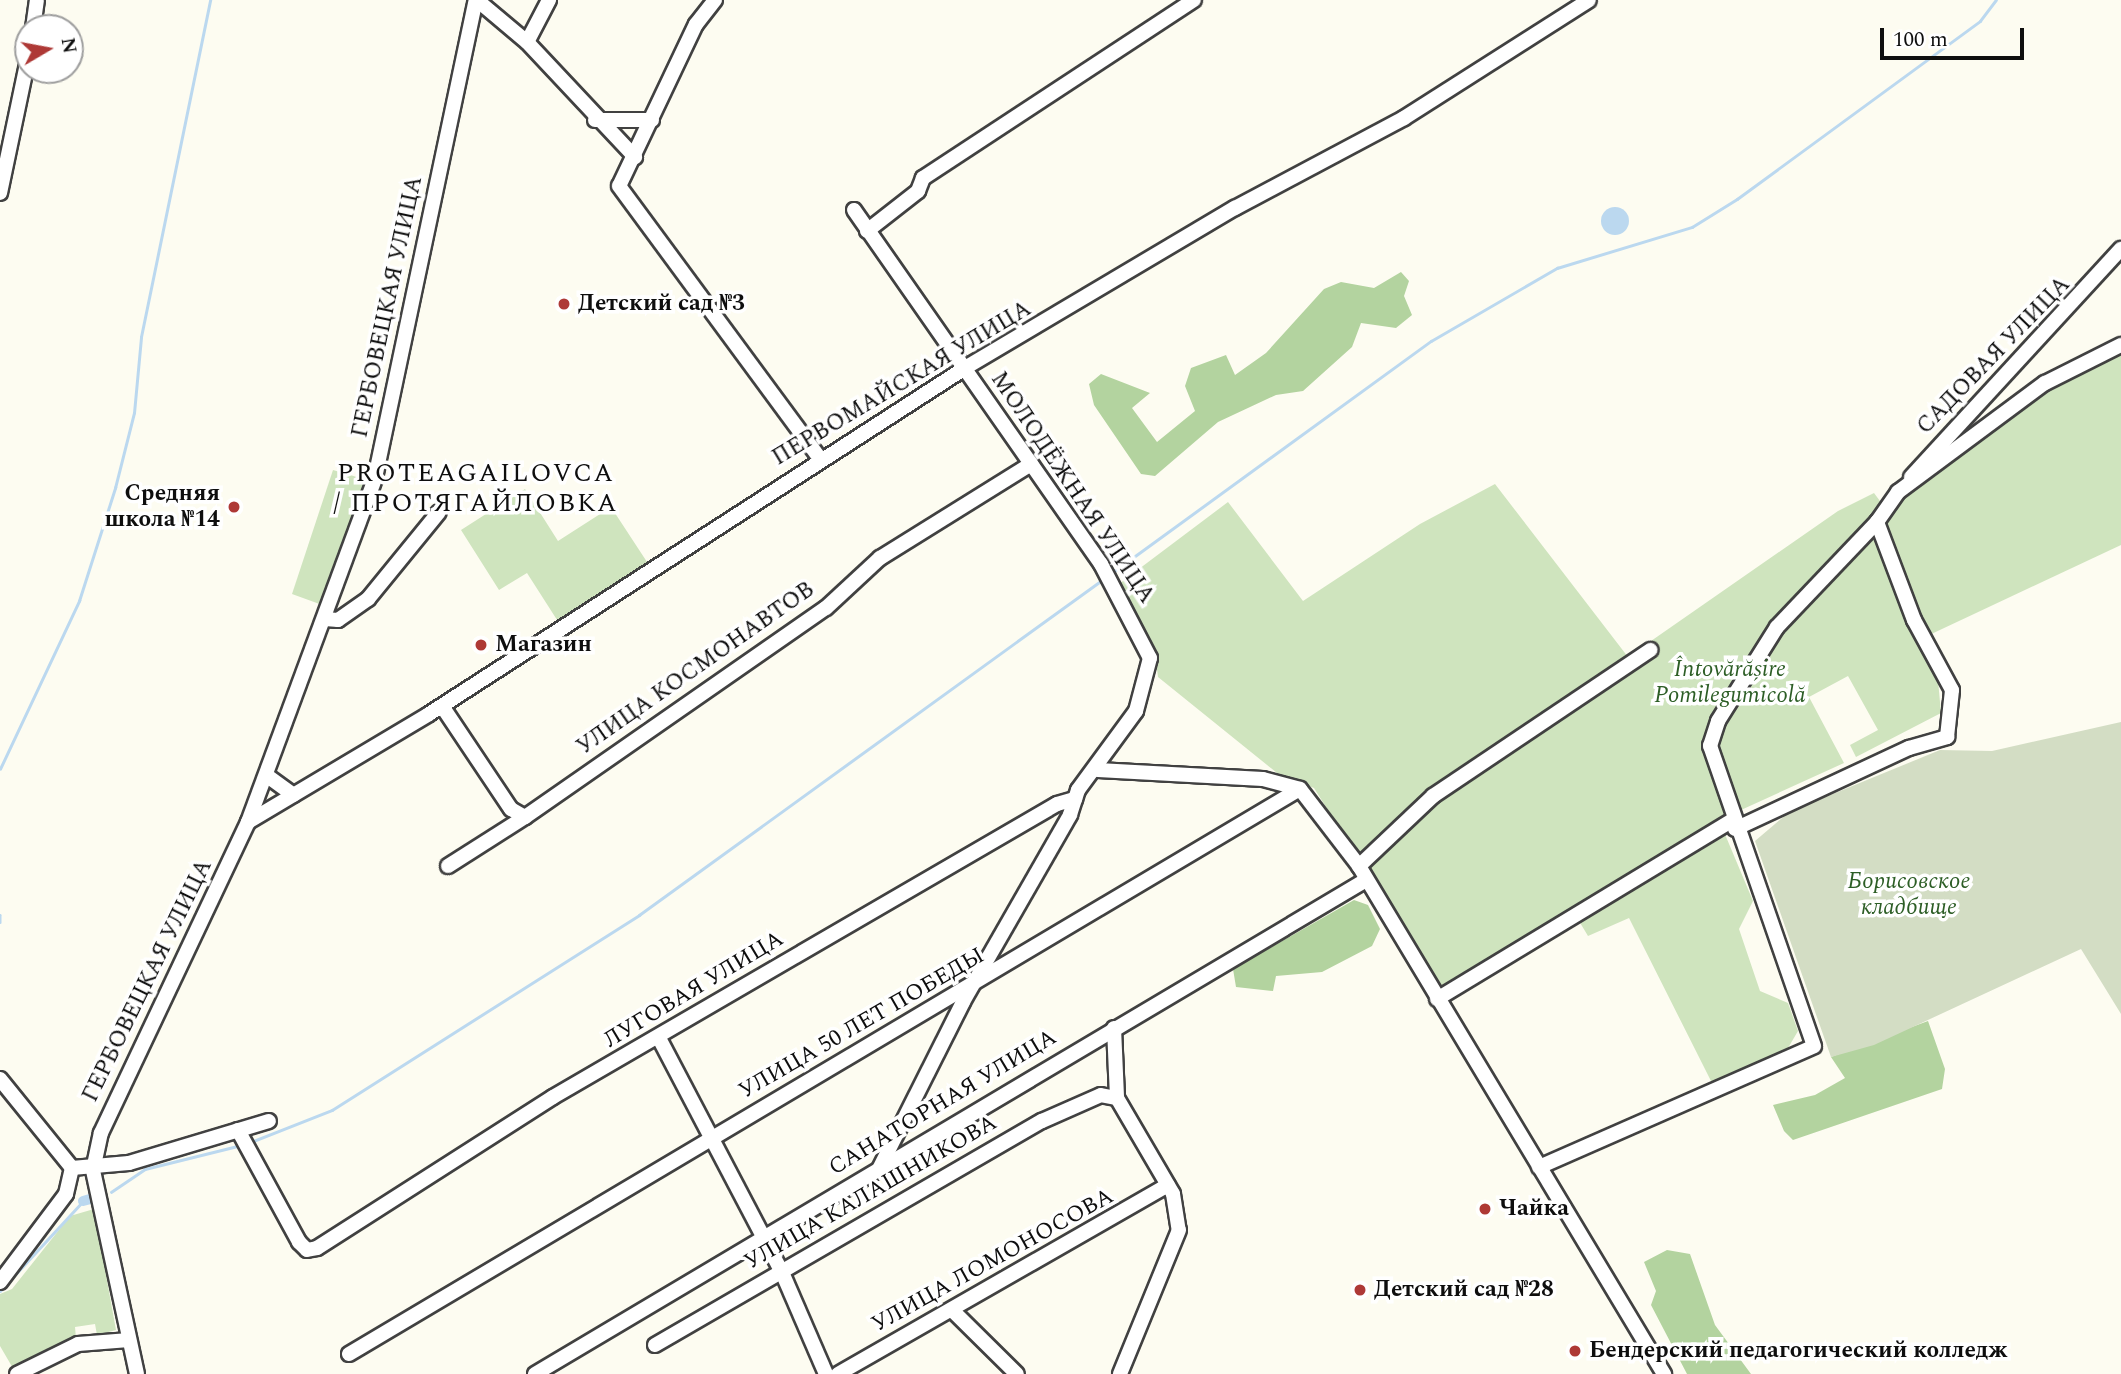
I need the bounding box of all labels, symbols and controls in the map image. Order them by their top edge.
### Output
north arrow [14,14,84,84]
scale bar [1883,14,2026,58]
text: 100 m [1893,24,1948,56]
text: N [53,35,84,56]
street label: ГЕРБОВЕЦКАЯ УЛИЦА [347,174,429,440]
street label: САДОВАЯ УЛИЦА [1912,271,2076,441]
place label: Детский сад №3 [578,290,745,318]
marker: Детский сад №3 [556,296,572,312]
street label: ПЕРВОМАЙСКАЯ УЛИЦА [768,296,1036,472]
street label: МОЛОДЁЖНАЯ УЛИЦА [984,367,1160,609]
district label: PROTEAGAILOVCA / ПРОТЯГАЙЛОВКА [335,458,617,520]
place label: Средняя школа №14 [105,480,220,534]
marker: Средняя школа №14 [226,499,242,515]
street label: УЛИЦА КОСМОНАВТОВ [572,576,820,762]
place label: Магазин [495,631,592,659]
marker: Магазин [473,637,489,653]
park label: Întovărășire Pomilegumicolă [1654,656,1806,710]
street label: ГЕРБОВЕЦКАЯ УЛИЦА [77,855,219,1107]
park label: Борисовское кладбище [1847,868,1971,922]
street label: ЛУГОВАЯ УЛИЦА [599,925,789,1055]
street label: УЛИЦА 50 ЛЕТ ПОБЕДЫ [734,942,990,1106]
street label: САНАТОРНАЯ УЛИЦА [824,1024,1062,1182]
street label: УЛИЦА КАЛАШНИКОВА [740,1109,1002,1277]
street label: УЛИЦА ЛОМОНОСОВА [867,1183,1119,1339]
place label: Чайка [1499,1195,1569,1223]
marker: Чайка [1477,1201,1493,1217]
place label: Детский сад №28 [1374,1276,1554,1304]
marker: Детский сад №28 [1352,1282,1368,1298]
place label: Бендерский педагогический колледж [1589,1337,2008,1365]
marker: Бендерский педагогический колледж [1567,1343,1583,1359]

